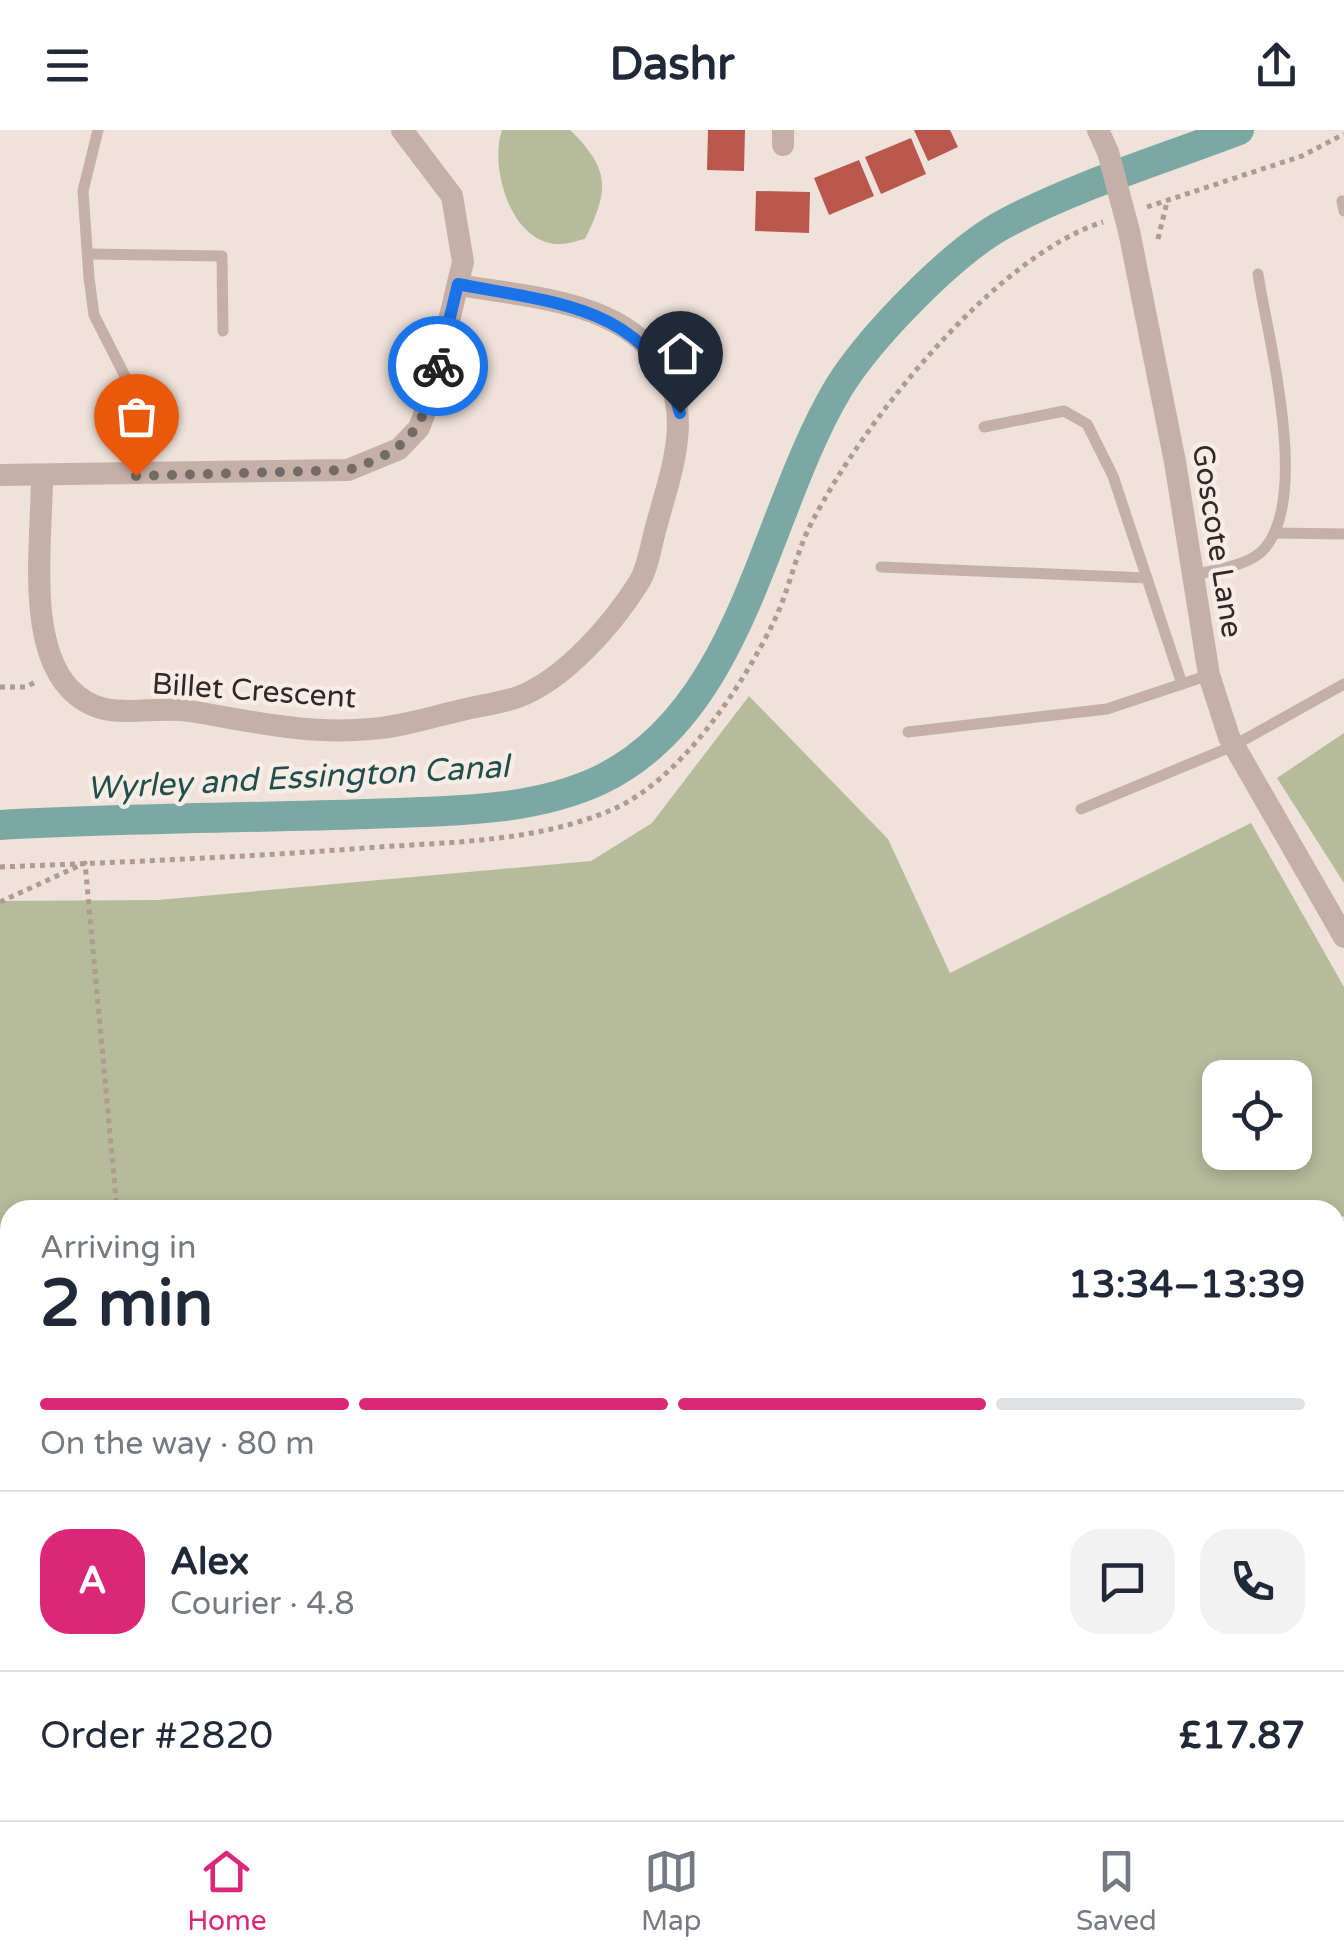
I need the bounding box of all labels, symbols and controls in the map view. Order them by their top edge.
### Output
icon: menu [40,38,95,93]
text: Dashr [610,38,734,92]
icon: share [1249,38,1304,93]
pin [638,311,723,414]
courier [388,316,488,416]
icon: home [653,326,708,381]
icon: bike [411,339,466,394]
pin [94,374,179,477]
icon: bag [109,389,164,444]
street label: Goscote Lane [1183,442,1251,640]
street label: Billet Crescent [151,665,357,717]
water label: Wyrley and Essington Canal [86,748,514,808]
map controls [1202,1060,1312,1170]
button: locate [1202,1060,1312,1170]
text: Arriving in [40,1229,197,1267]
text: 13:34–13:39 [1068,1262,1305,1308]
text: 2 min [40,1265,213,1344]
text: On the way · 80 m [40,1425,315,1463]
button: chat [1070,1529,1175,1634]
button: phone [1200,1529,1305,1634]
text: Alex [170,1539,249,1585]
text: A [78,1558,107,1604]
text: Courier · 4.8 [170,1585,355,1623]
text: Order #2820 [40,1713,273,1759]
text: £17.87 [1179,1713,1305,1759]
tab: Home [187,1844,267,1938]
tab: Map [641,1844,701,1938]
tab: Saved [1076,1844,1157,1938]

